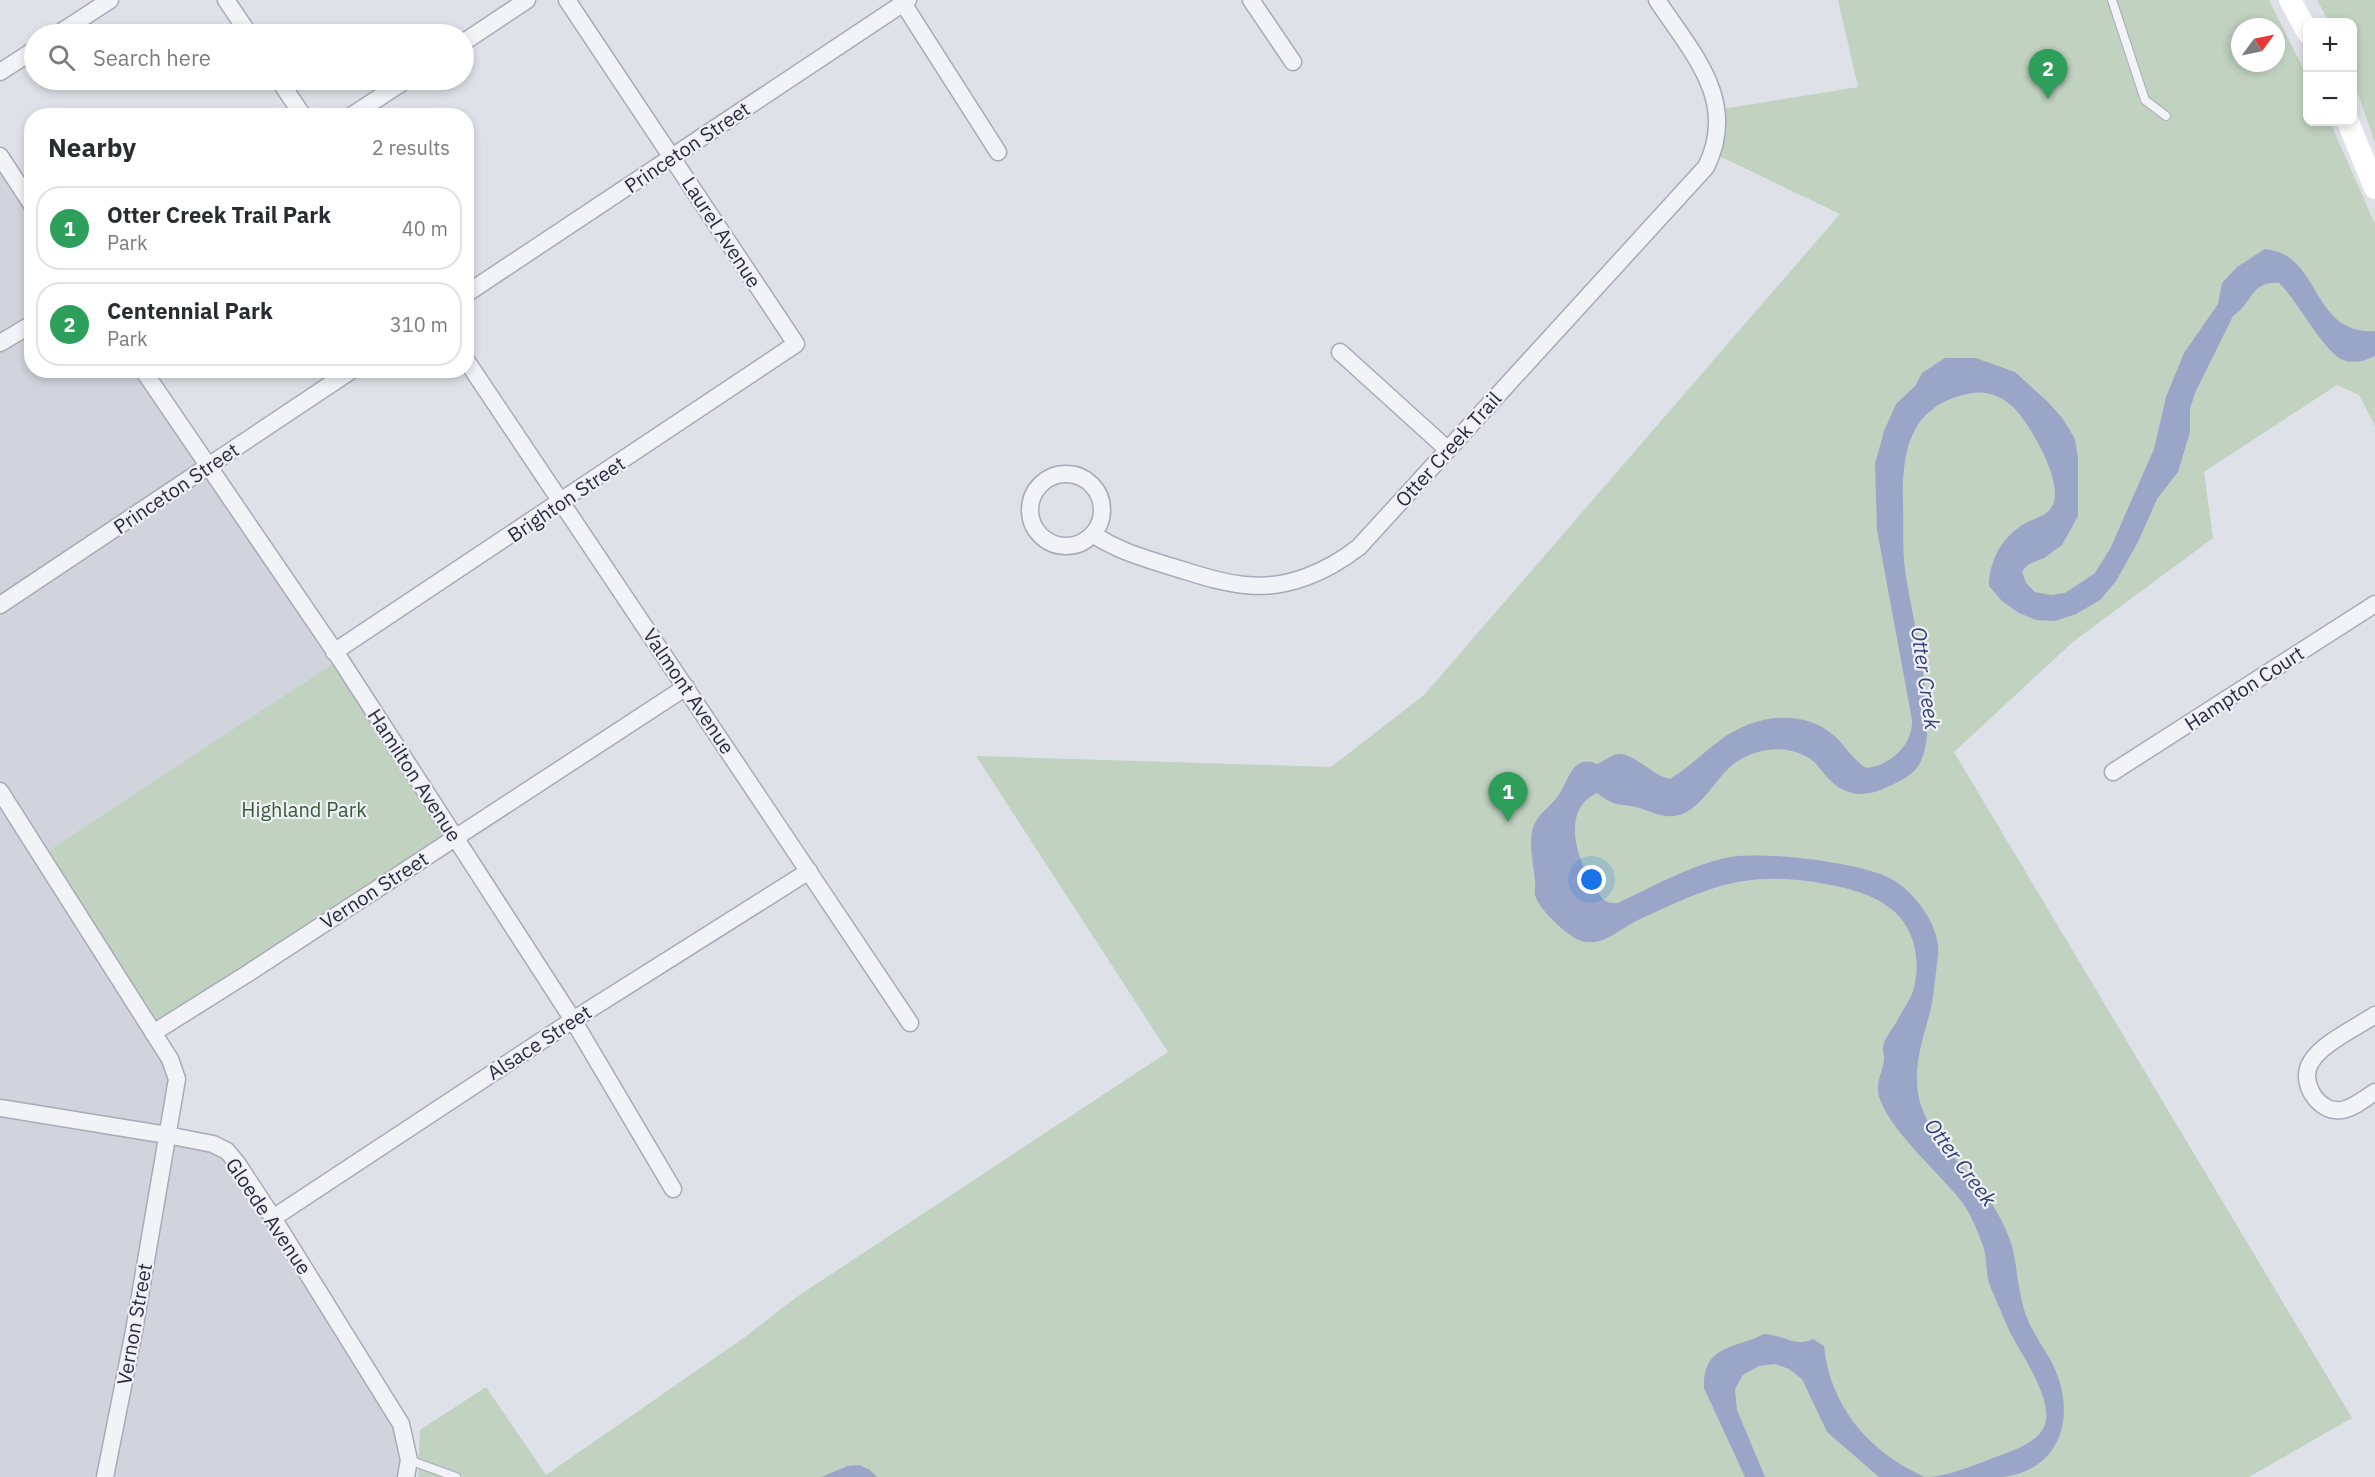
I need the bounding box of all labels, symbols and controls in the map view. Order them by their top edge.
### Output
north arrow [2231,18,2285,72]
map controls [2303,18,2357,126]
button: + [2303,18,2357,72]
search box [24,24,474,90]
icon: search [45,41,78,74]
text: Search here [93,43,211,72]
pin: 2 [2028,50,2068,99]
button: − [2303,72,2357,126]
street label: Princeton Street [619,95,755,199]
text: Nearby [48,130,136,164]
text: 2 results [372,134,450,161]
street label: Laurel Avenue [676,171,768,293]
text: Otter Creek Trail Park [107,200,331,229]
text: 1 [64,215,76,242]
text: 40 m [402,215,448,242]
text: Park [107,229,147,256]
text: Centennial Park [107,296,273,325]
text: 2 [64,311,76,338]
text: 310 m [390,311,448,338]
text: Park [107,325,147,352]
street label: Otter Creek Trail [1389,385,1507,513]
street label: Princeton Street [108,436,244,540]
street label: Brighton Street [502,450,630,548]
street label: Valmont Avenue [637,623,741,759]
water label: Otter Creek [1905,625,1947,732]
street label: Hampton Court [2179,639,2309,737]
street label: Hamilton Avenue [362,703,468,847]
pin: 1 [1488,772,1528,822]
park label: Highland Park [241,796,367,823]
street label: Vernon Street [315,845,433,935]
your location [1577,865,1606,894]
street label: Alsace Street [482,998,596,1086]
water label: Otter Creek [1919,1112,2004,1213]
street label: Gloede Avenue [220,1152,318,1280]
street label: Vernon Street [110,1261,158,1387]

